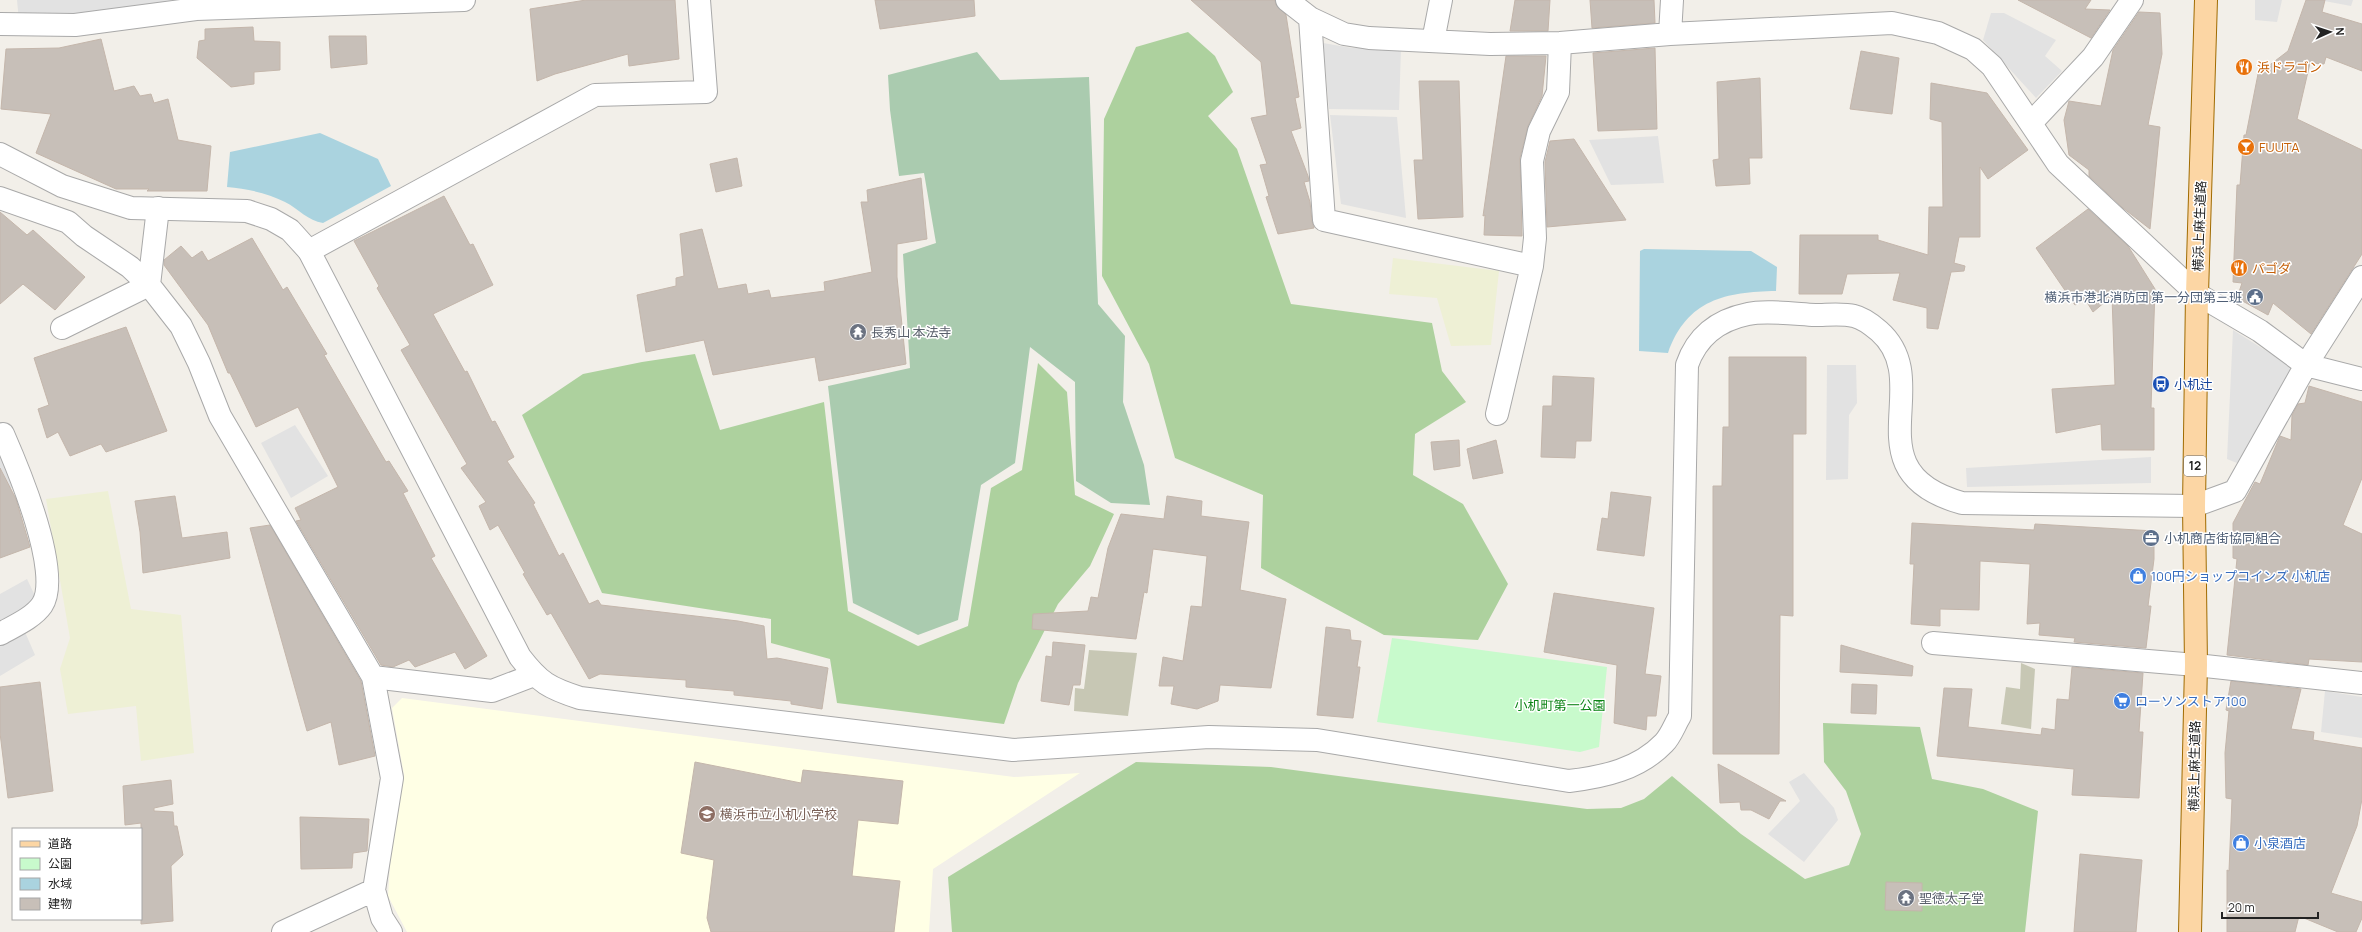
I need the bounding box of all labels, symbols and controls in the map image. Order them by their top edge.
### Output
north arrow [2310,12,2350,52]
text: N [2333,27,2348,36]
restaurant icon: 浜ドラゴン [2234,57,2254,77]
place label: 浜ドラゴン [2257,58,2322,76]
bar icon: FUUTA [2236,137,2256,157]
place label: FUUTA [2259,138,2300,156]
street label: 横浜上麻生道路 [2188,180,2210,272]
restaurant icon: パゴダ [2229,258,2249,278]
place label: パゴダ [2252,259,2291,277]
public building icon: 横浜市港北消防団 第一分団第三班 [2245,287,2265,307]
place label: 横浜市港北消防団 第一分団第三班 [2044,288,2242,306]
temple icon: 長秀山 本法寺 [848,322,868,342]
place label: 長秀山 本法寺 [871,323,952,341]
bus stop icon: 小机辻 [2151,374,2171,394]
place label: 小机辻 [2174,375,2213,393]
road number: 12 [2184,456,2206,476]
office icon: 小机商店街協同組合 [2141,528,2161,548]
place label: 小机商店街協同組合 [2164,529,2281,547]
shop icon: 100円ショップコインズ 小机店 [2128,566,2148,586]
place label: 100円ショップコインズ 小机店 [2151,567,2330,585]
supermarket icon: ローソンストア100 [2112,691,2132,711]
place label: ローソンストア100 [2135,692,2247,710]
park label: 小机町第一公園 [1514,696,1606,714]
street label: 横浜上麻生道路 [2184,720,2204,812]
school or university icon: 横浜市立小机小学校 [697,804,717,824]
place label: 横浜市立小机小学校 [720,805,837,823]
legend [12,828,142,920]
shop icon: 小泉酒店 [2231,833,2251,853]
place label: 小泉酒店 [2254,834,2306,852]
text: 道路 [48,835,72,852]
text: 公園 [48,855,72,872]
text: 水域 [48,875,72,892]
temple icon: 聖徳太子堂 [1896,888,1916,908]
place label: 聖徳太子堂 [1919,889,1984,907]
scale bar [2222,894,2318,920]
text: 建物 [48,895,72,912]
text: 20 m [2228,899,2255,916]

